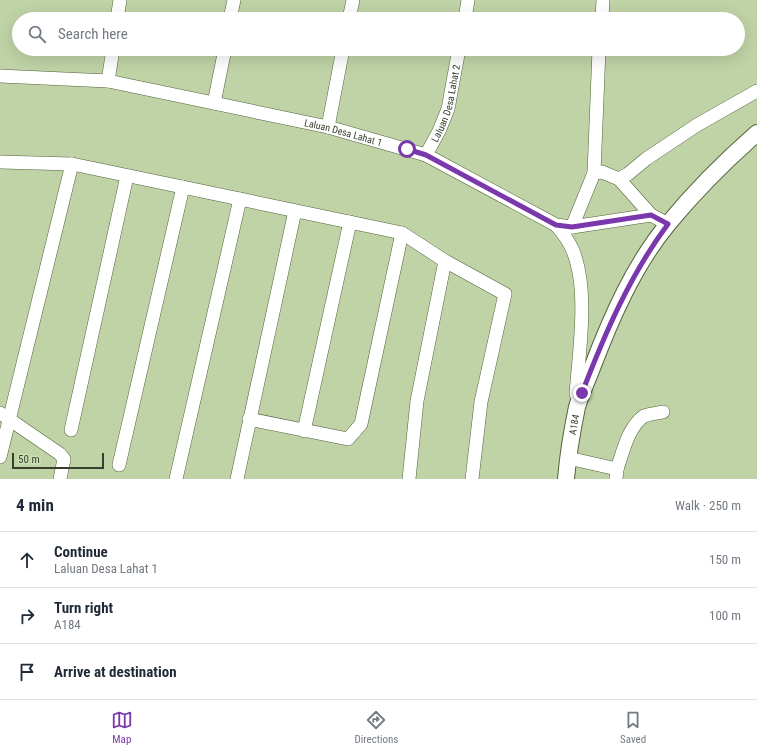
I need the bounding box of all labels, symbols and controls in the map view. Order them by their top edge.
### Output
search box [12,12,745,56]
icon: search [26,23,48,45]
text: Search here [58,25,128,43]
street label: Laluan Desa Lahat 2 [429,64,462,144]
street label: Laluan Desa Lahat 1 [303,117,384,148]
route start [398,140,416,158]
route end [573,384,591,402]
street label: A184 [566,413,581,436]
scale bar [12,451,104,470]
text: 50 m [18,453,40,466]
text: 4 min [16,495,54,515]
text: Walk · 250 m [675,498,741,513]
text: Continue [54,543,108,561]
icon: ahead [16,549,38,571]
text: 150 m [709,552,741,567]
text: Laluan Desa Lahat 1 [54,561,158,576]
text: Turn right [54,599,113,617]
icon: right [16,605,38,627]
text: 100 m [709,608,741,623]
text: A184 [54,617,81,632]
icon: arrive [16,661,38,683]
text: Arrive at destination [54,663,177,681]
tab: Map [111,709,133,746]
tab: Directions [354,709,398,746]
tab: Saved [620,709,646,746]

